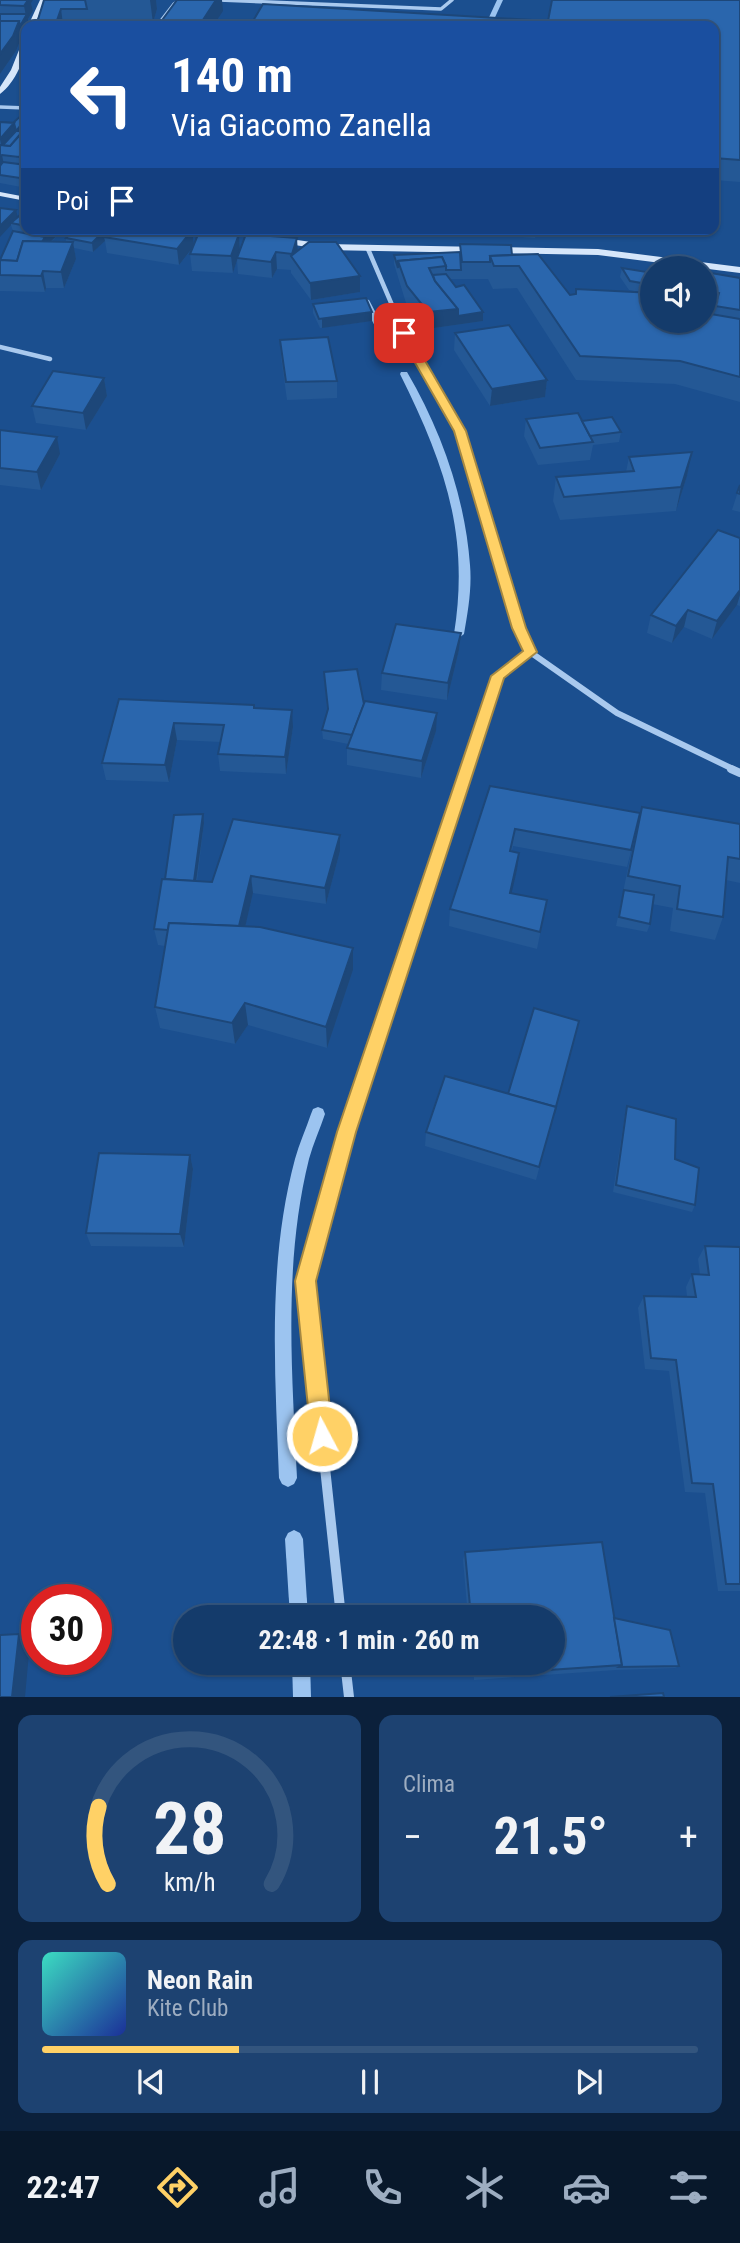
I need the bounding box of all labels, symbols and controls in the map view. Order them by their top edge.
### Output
text: 140 m [171,47,293,104]
icon: left [56,49,147,140]
text: Via Giacomo Zanella [171,106,431,144]
icon: arrive [103,182,141,220]
text: Poi [56,186,89,216]
map controls [640,256,717,333]
button: sound [640,256,717,333]
pin [374,303,434,363]
icon: arrive [385,314,423,352]
position arrow [285,1399,359,1473]
speed limit sign: 30 [21,1584,112,1675]
text: 22:48 · 1 min · 260 m [259,1625,479,1655]
text: Clima [403,1771,455,1798]
text: 28 [153,1787,226,1873]
text: 21.5° [493,1806,608,1867]
text: − [403,1815,422,1859]
text: + [679,1815,698,1859]
text: km/h [164,1868,215,1897]
text: Neon Rain [147,1965,253,1995]
text: Kite Club [147,1995,228,2022]
icon: previous [132,2063,170,2101]
icon: pause [351,2063,389,2101]
icon: next [570,2063,608,2101]
icon: directions [153,2163,202,2212]
icon: music [255,2163,304,2212]
icon: phone [358,2163,407,2212]
icon: climate [460,2163,509,2212]
icon: car [562,2163,611,2212]
icon: filters [664,2163,713,2212]
text: 22:47 [27,2168,100,2206]

